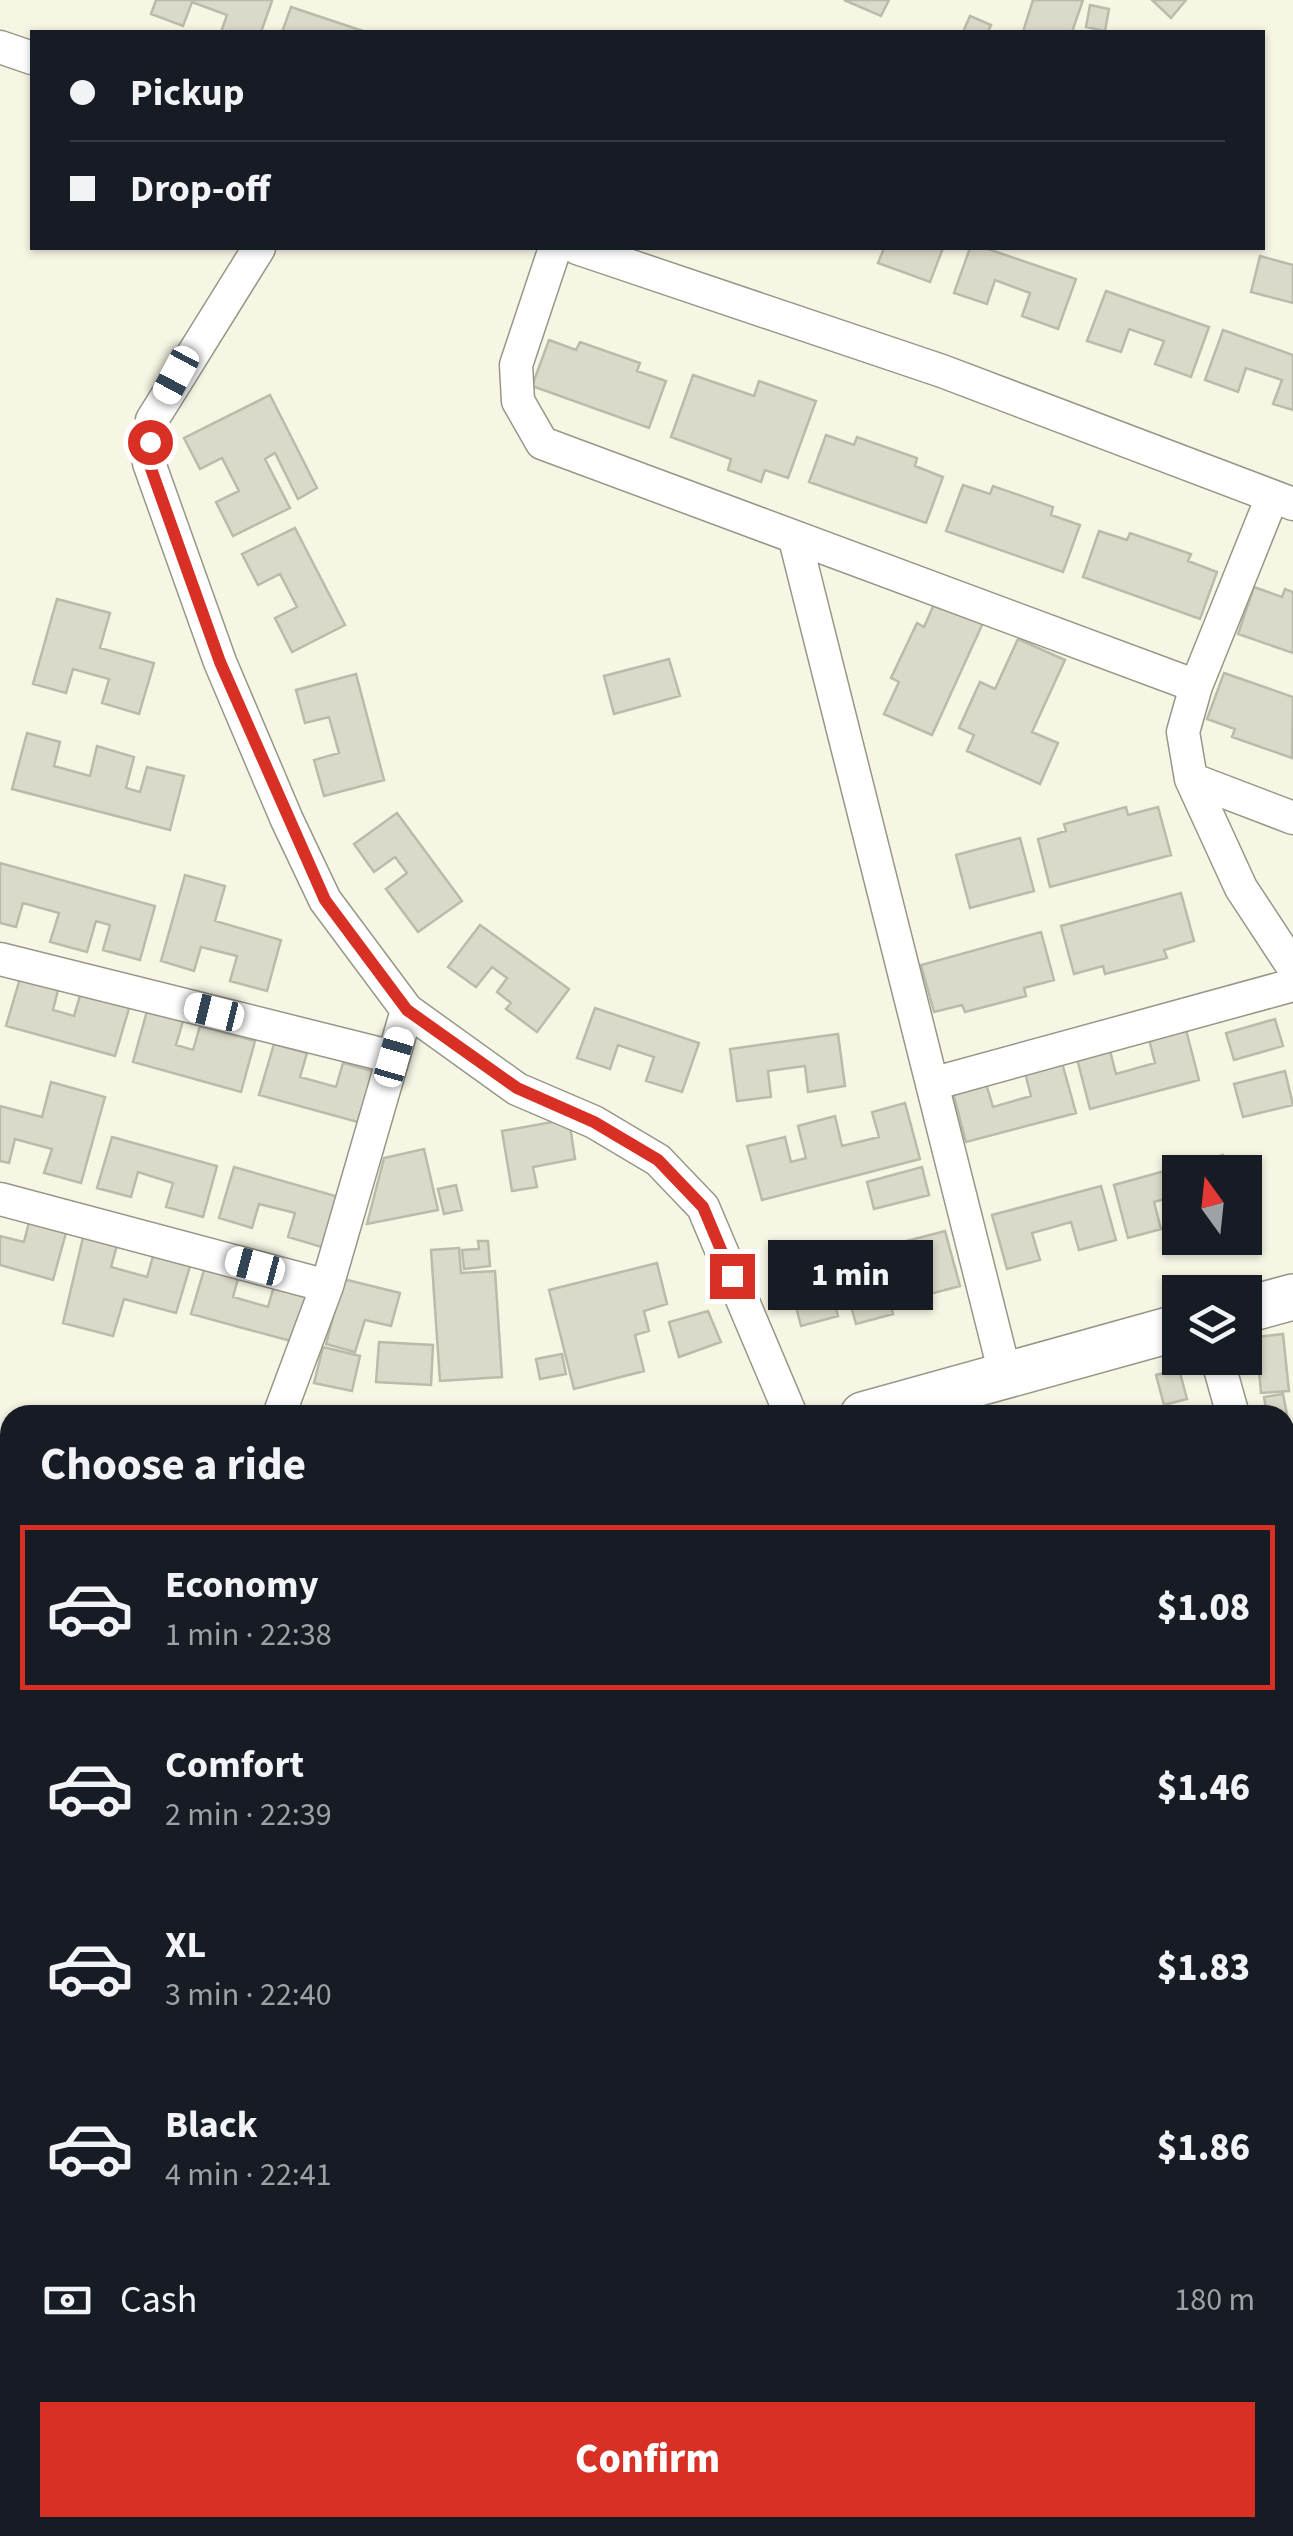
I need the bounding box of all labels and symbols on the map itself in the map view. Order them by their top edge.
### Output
car [149,341,203,409]
route start [128,420,173,465]
car [181,990,247,1034]
car [371,1024,417,1090]
north arrow [1162,1155,1262,1255]
callout: 1 min [767,1241,932,1311]
car [222,1244,288,1288]
route end [710,1254,755,1299]

